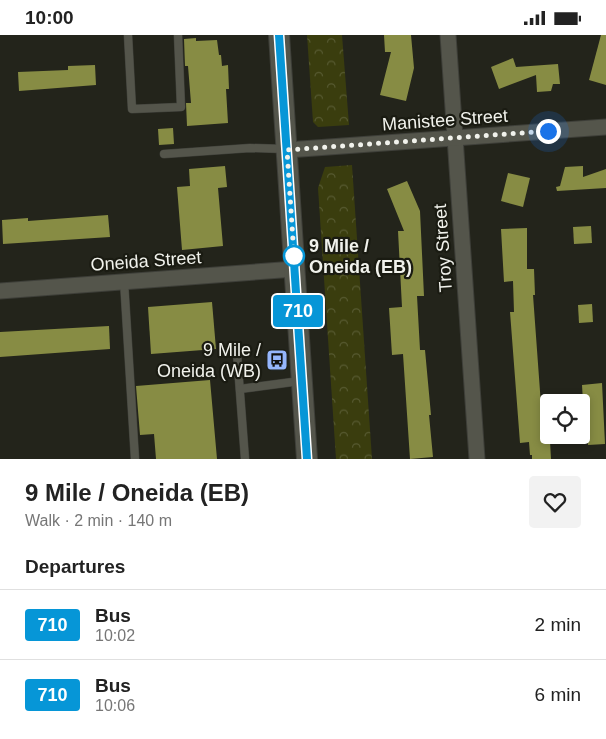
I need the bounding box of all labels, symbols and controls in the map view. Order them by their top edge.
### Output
text: 10:00 [25,7,74,28]
street label: Manistee Street [381,106,509,134]
your location [536,119,561,144]
street label: Troy Street [430,203,456,293]
place label: 9 Mile / Oneida (EB) [309,236,412,277]
marker: 9 Mile / Oneida (EB) [283,245,305,267]
street label: Oneida Street [90,247,202,275]
line badge: 710 [269,295,327,327]
text: 710 [283,301,313,321]
place label: 9 Mile / Oneida (WB) [157,340,261,381]
bus stop icon: 9 Mile / Oneida (WB) [265,348,289,372]
map controls [540,394,590,444]
button: locate [540,394,590,444]
button: heart [529,476,581,528]
text: 9 Mile / Oneida (EB) [25,479,249,506]
text: Walk · 2 min · 140 m [25,512,172,529]
text: Departures [25,556,125,577]
text: Bus [95,605,131,626]
text: 2 min [535,614,581,635]
text: 710 [37,615,68,635]
text: 10:02 [95,627,135,644]
text: Bus [95,675,131,696]
text: 6 min [535,684,581,705]
text: 710 [37,685,68,705]
text: 10:06 [95,697,135,714]

